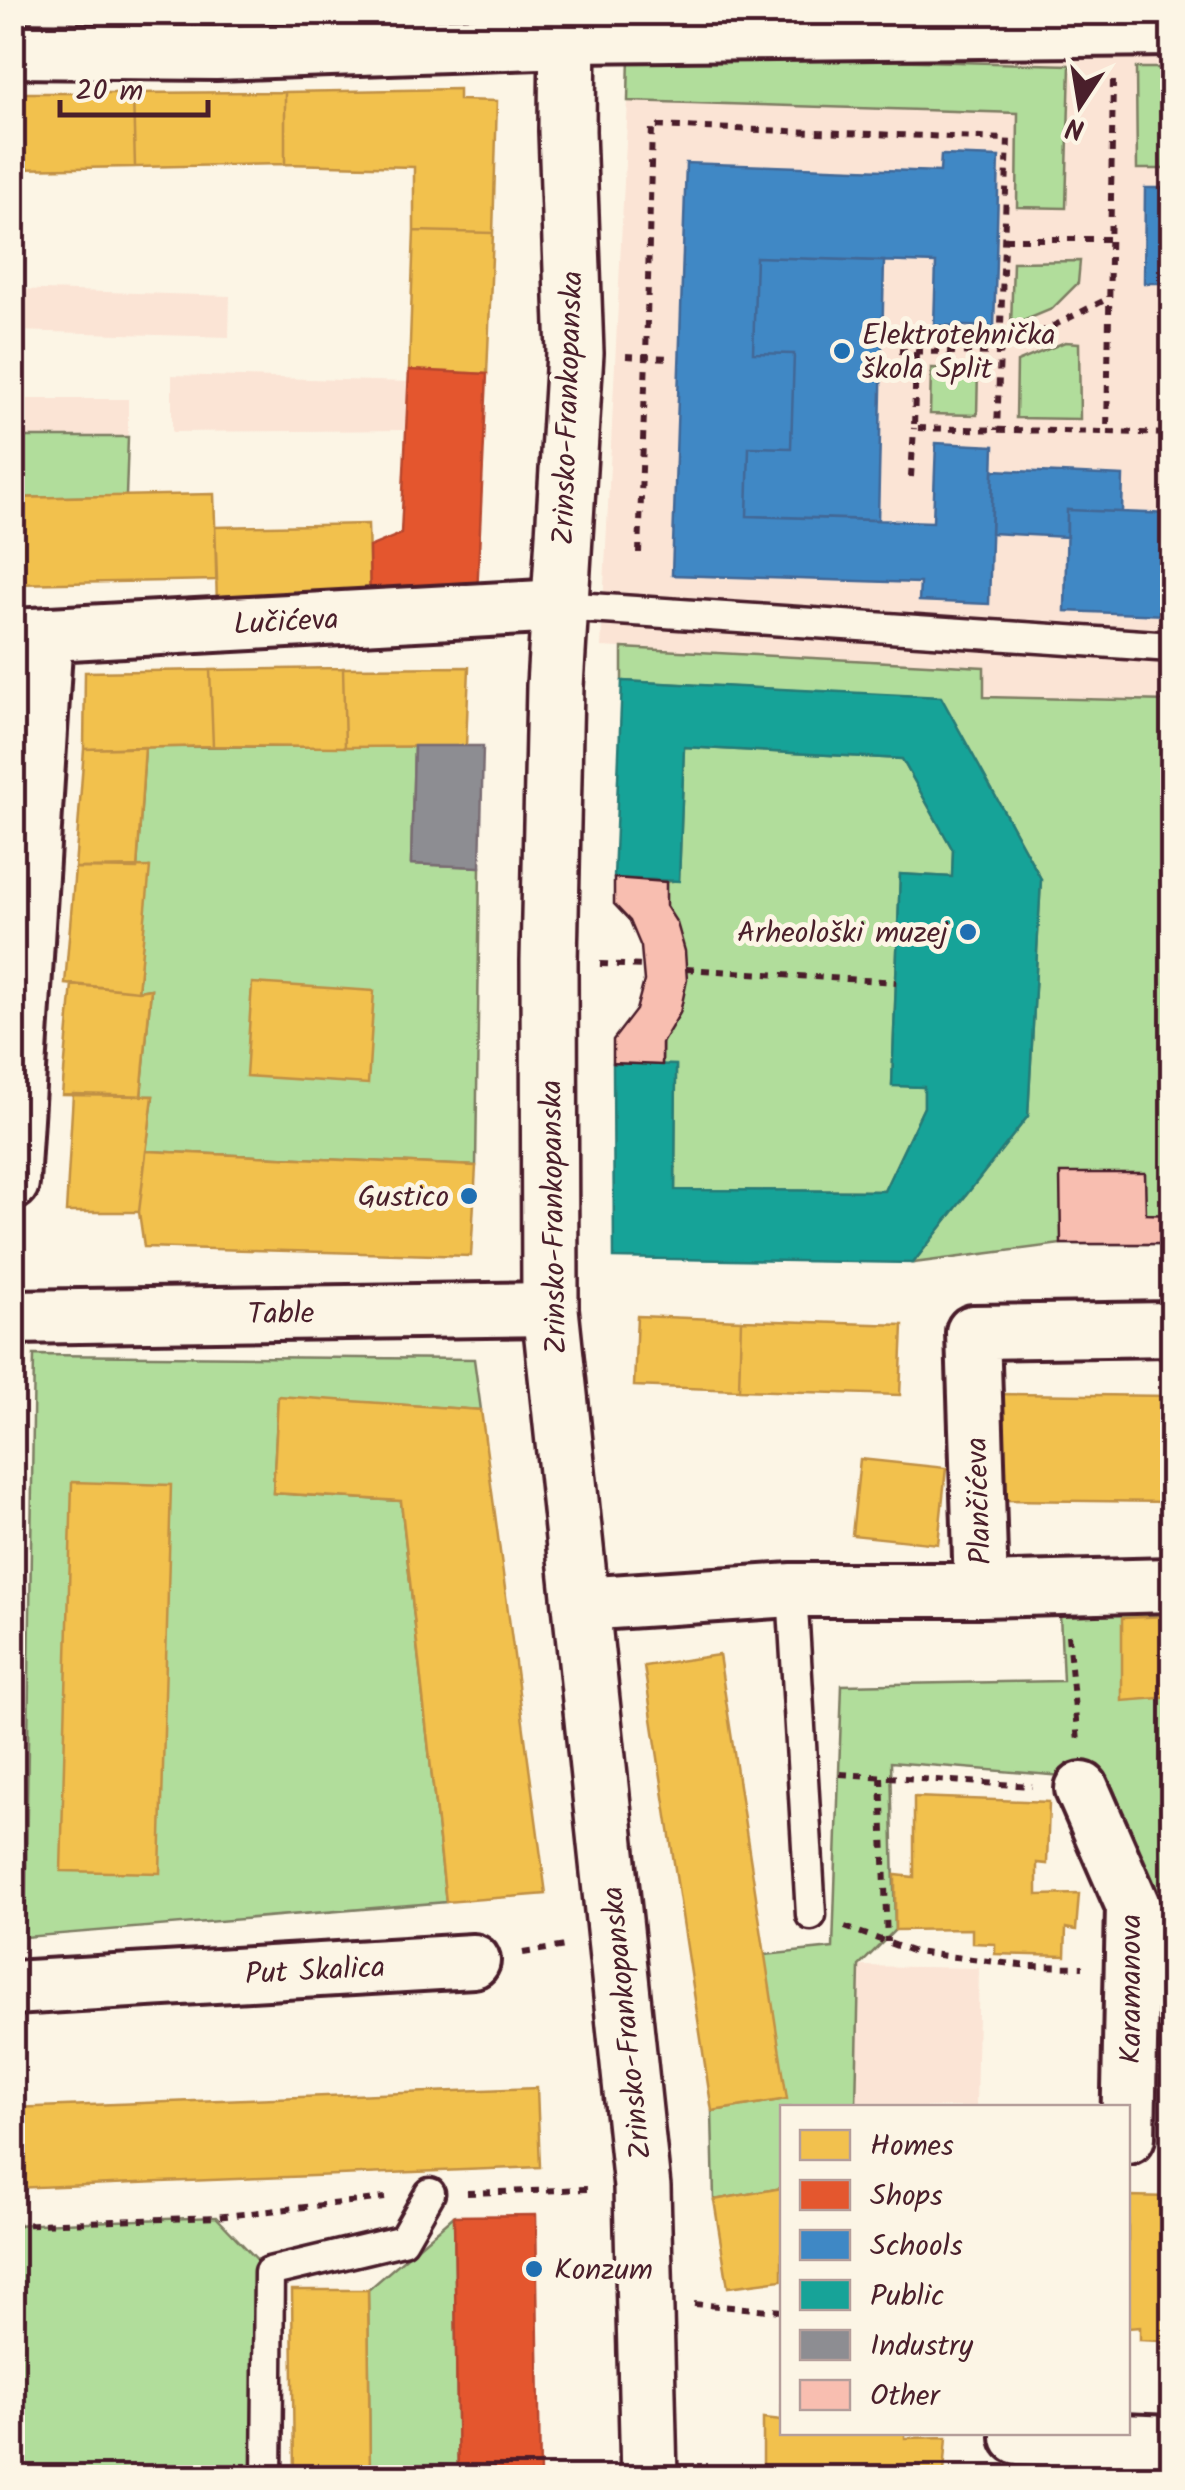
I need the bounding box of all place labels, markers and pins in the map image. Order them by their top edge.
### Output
place label: Elektrotehnička škola Split [862,312,1055,394]
marker: Elektrotehnička škola Split [831,340,853,362]
place label: Arheološki muzej [737,910,949,958]
marker: Arheološki muzej [957,921,979,943]
place label: Gustico [358,1174,449,1222]
marker: Gustico [458,1185,480,1207]
place label: Konzum [554,2247,653,2295]
marker: Konzum [523,2258,545,2280]

